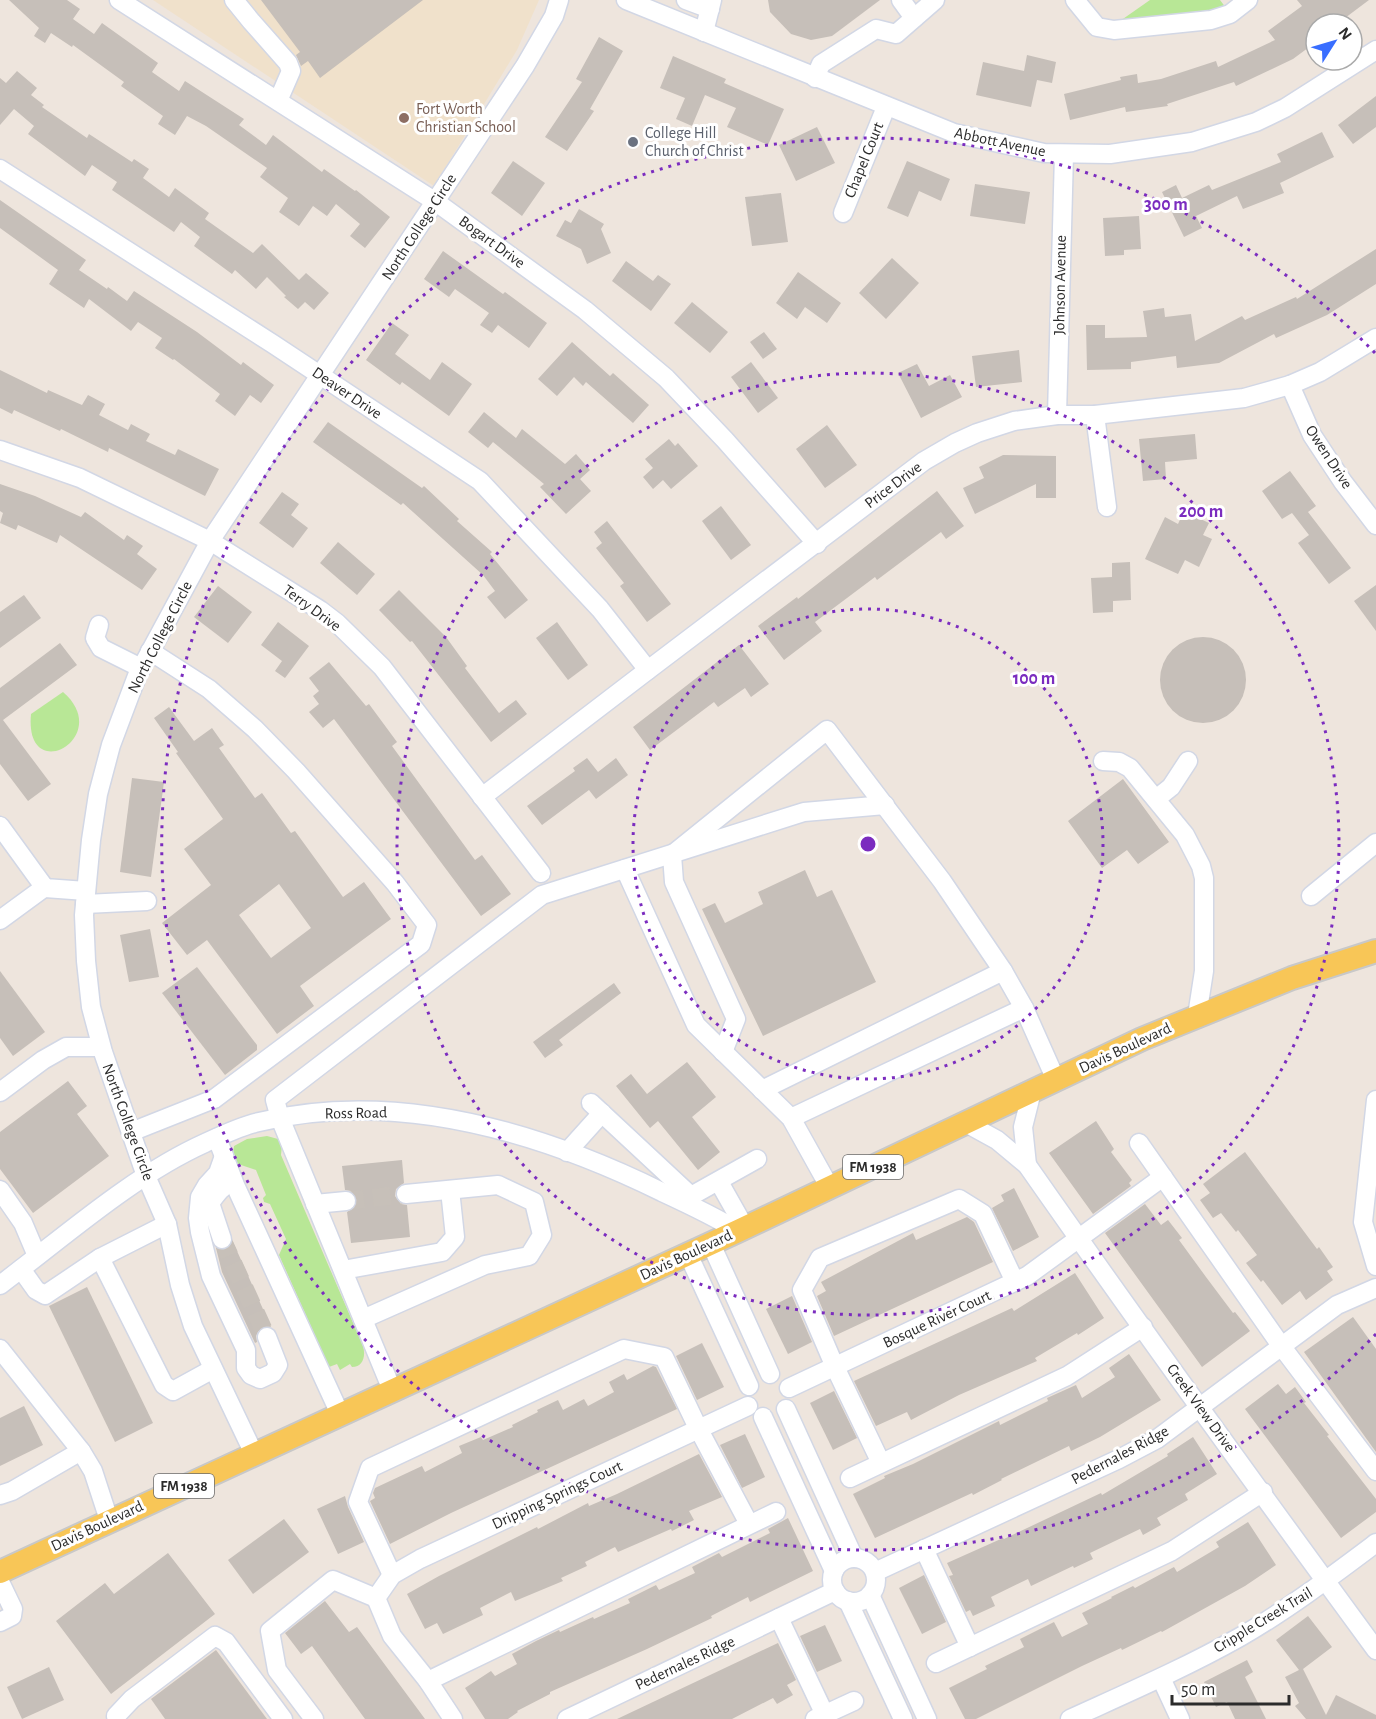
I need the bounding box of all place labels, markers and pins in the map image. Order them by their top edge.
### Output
place label: Fort Worth Christian School [416,101,516,135]
marker: Fort Worth Christian School [397,111,411,125]
place label: College Hill Church of Christ [645,125,743,159]
marker: College Hill Church of Christ [626,135,640,149]
centre of rings [858,834,878,854]

